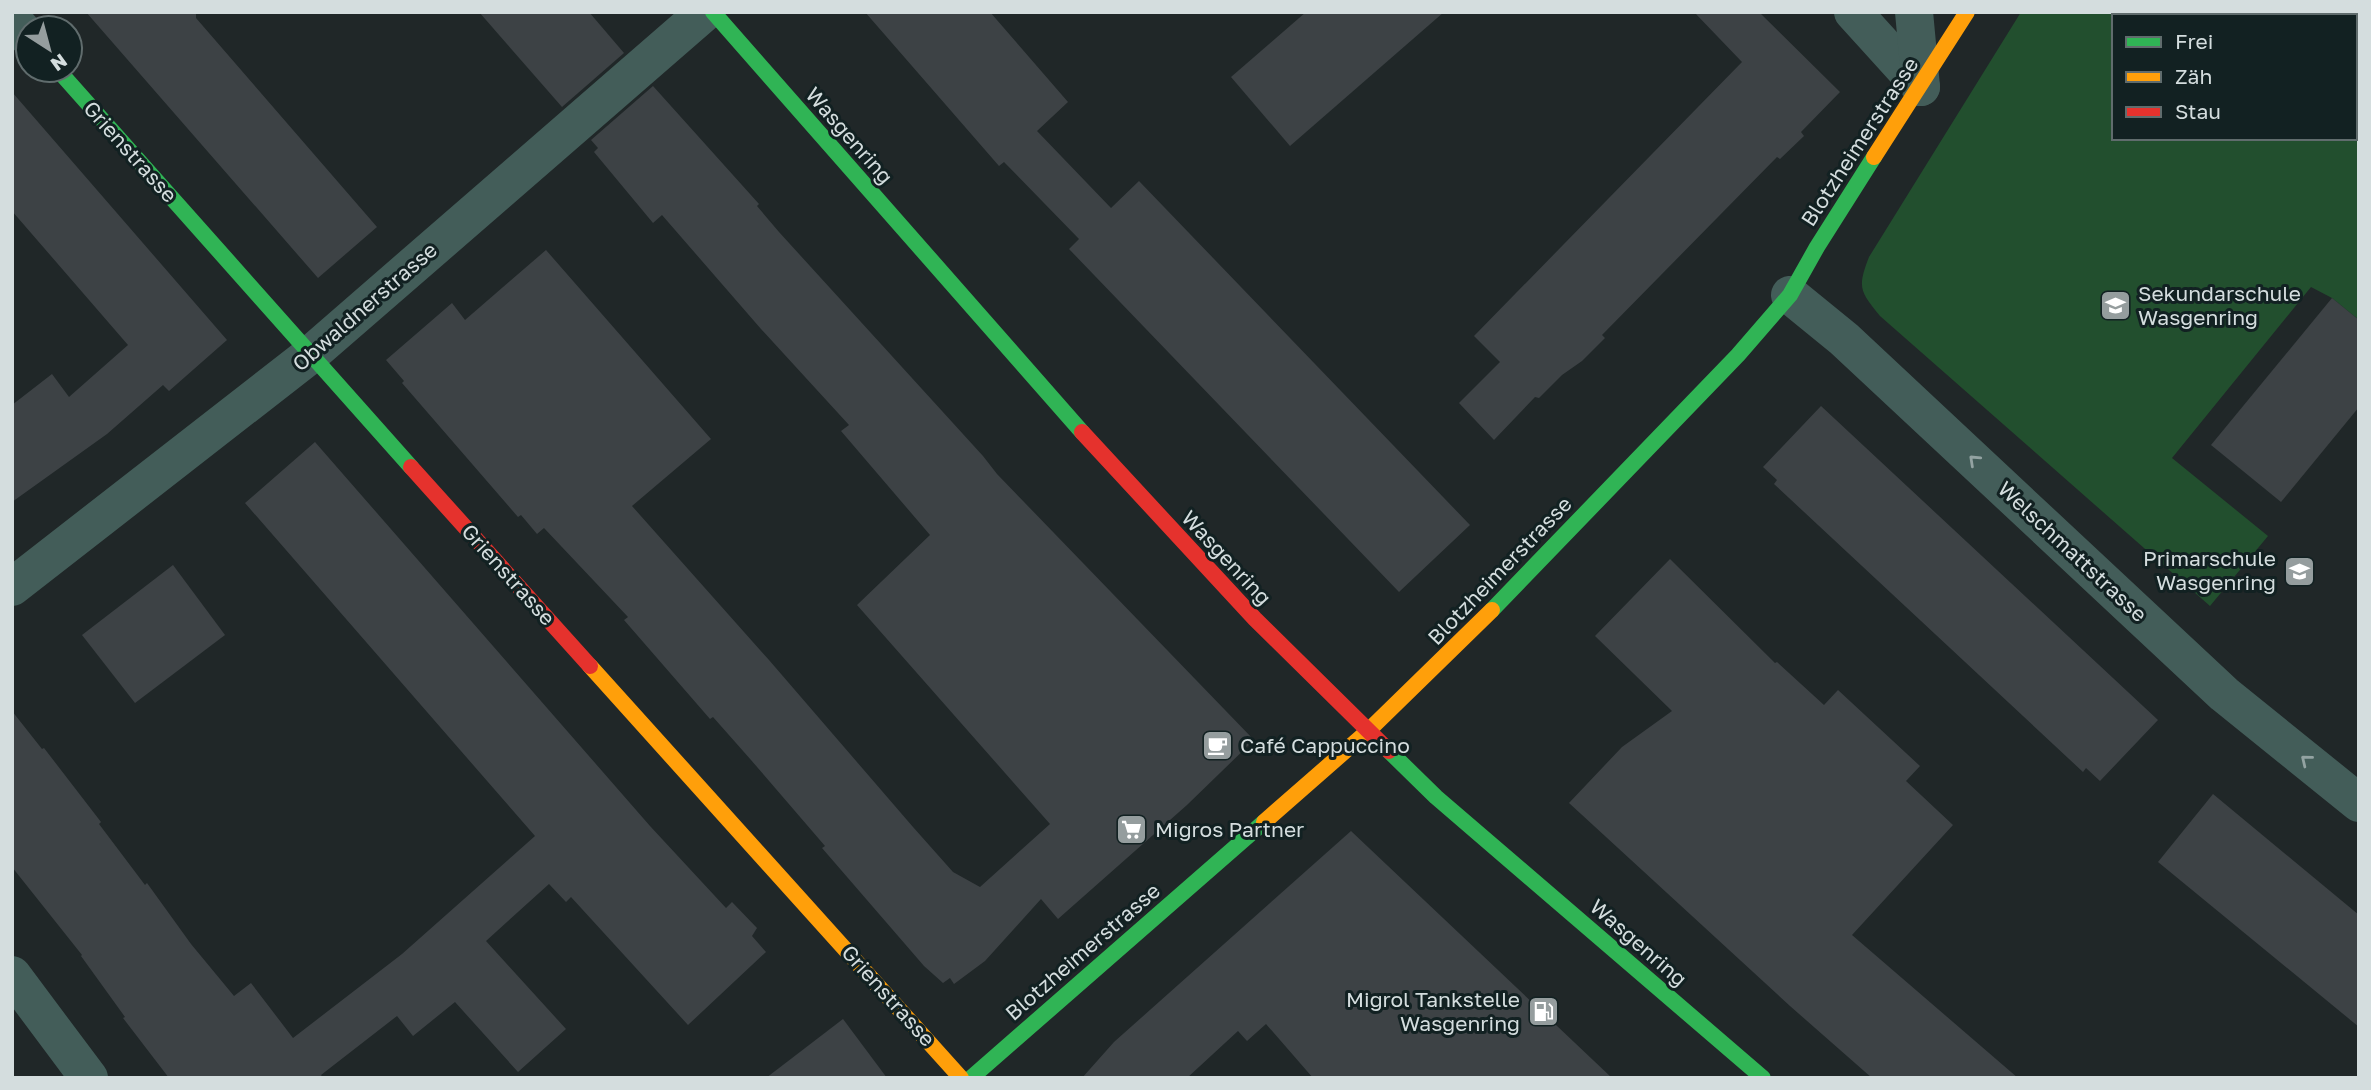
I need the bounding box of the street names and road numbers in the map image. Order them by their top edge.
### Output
street label: Blotzheimerstrasse [1795,52,1923,231]
street label: Wasgenring [801,82,899,189]
street label: Grienstrasse [78,95,183,207]
street label: Obwaldnerstrasse [287,236,442,376]
street label: Welschmattstrasse [1993,475,2153,627]
street label: Blotzheimerstrasse [1422,491,1577,650]
street label: Wasgenring [1176,505,1277,610]
street label: Grienstrasse [456,518,561,630]
street label: Blotzheimerstrasse [1000,877,1165,1025]
street label: Wasgenring [1585,893,1692,991]
street label: Grienstrasse [836,939,941,1051]

